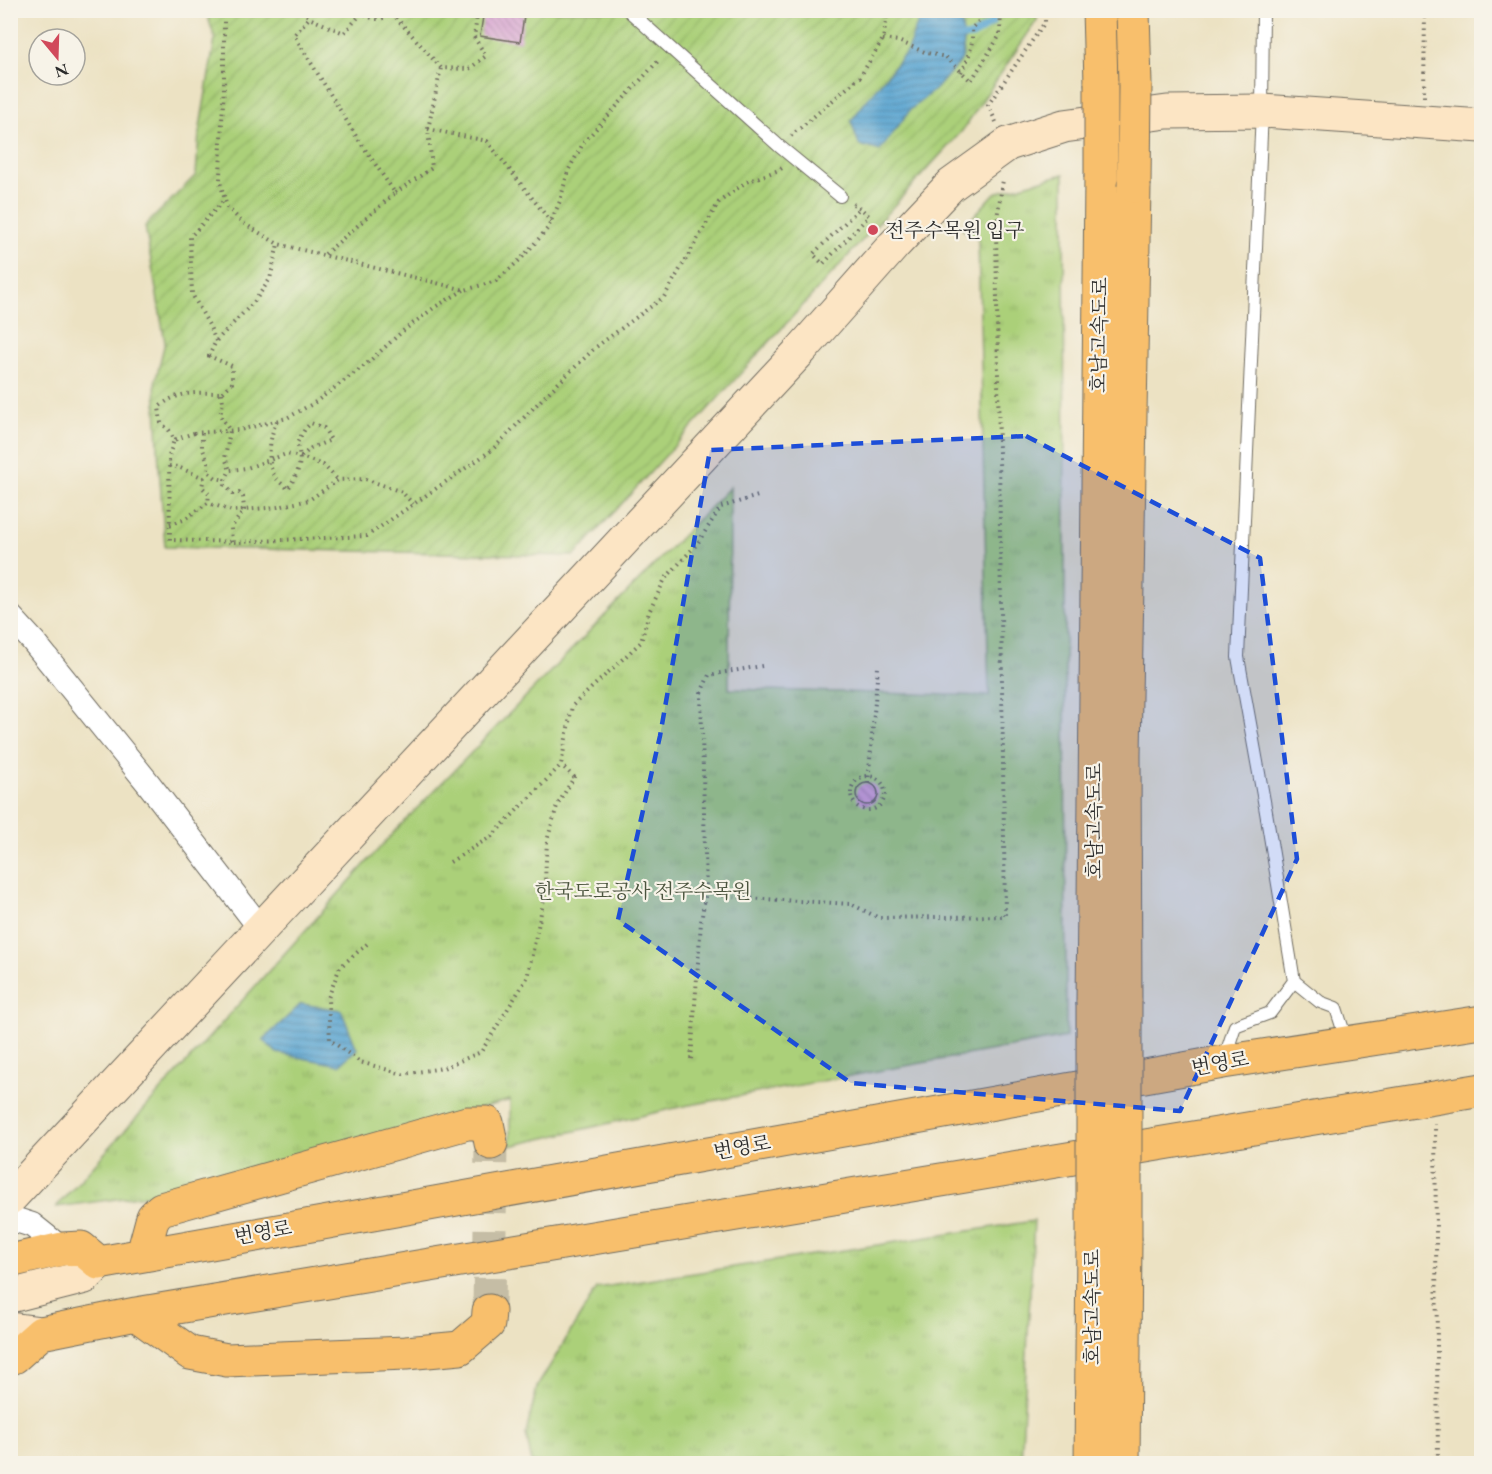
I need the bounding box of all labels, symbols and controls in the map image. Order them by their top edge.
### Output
north arrow [27,27,87,87]
text: N [52,59,71,83]
place label: 전주수목원 입구 [885,217,1024,243]
marker: 전주수목원 입구 [866,223,880,237]
street label: 호남고속도로 [1085,277,1113,393]
street label: 호남고속도로 [1081,763,1107,879]
park label: 한국도로공사 전주수목원 [535,878,751,904]
street label: 번영로 [1189,1045,1251,1081]
street label: 번영로 [711,1129,773,1165]
street label: 번영로 [232,1214,294,1250]
street label: 호남고속도로 [1079,1249,1105,1365]

